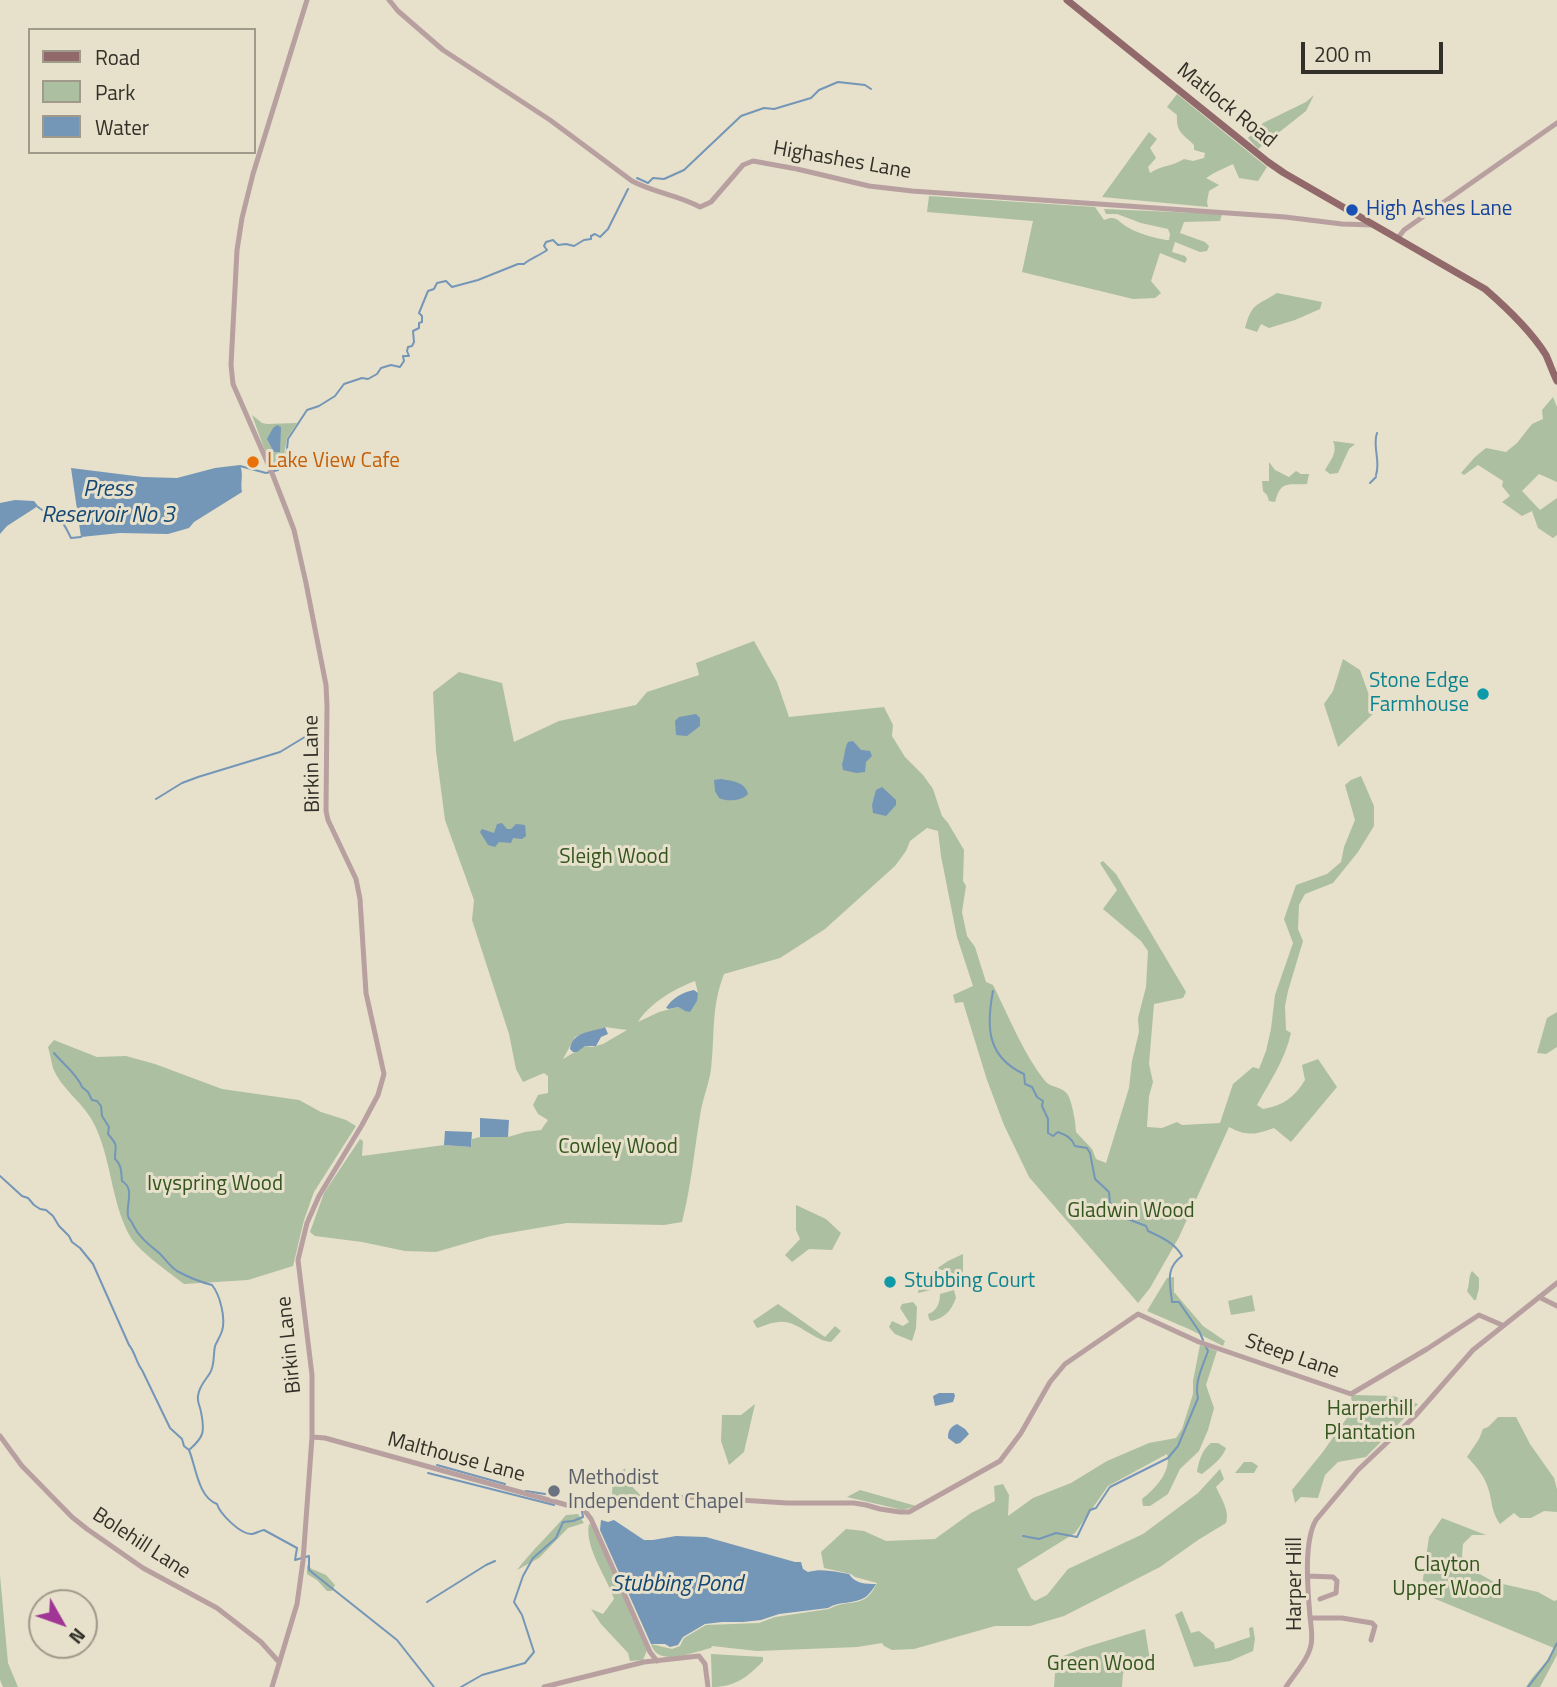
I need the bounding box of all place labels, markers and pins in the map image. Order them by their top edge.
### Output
place label: High Ashes Lane [1366,197,1512,223]
marker: High Ashes Lane [1344,202,1360,218]
place label: Lake View Cafe [267,449,400,475]
marker: Lake View Cafe [245,454,261,470]
place label: Stone Edge Farmhouse [1369,669,1469,719]
marker: Stone Edge Farmhouse [1475,686,1491,702]
place label: Stubbing Court [904,1269,1035,1295]
marker: Stubbing Court [882,1274,898,1290]
place label: Methodist Independent Chapel [568,1466,744,1516]
marker: Methodist Independent Chapel [546,1483,562,1499]

